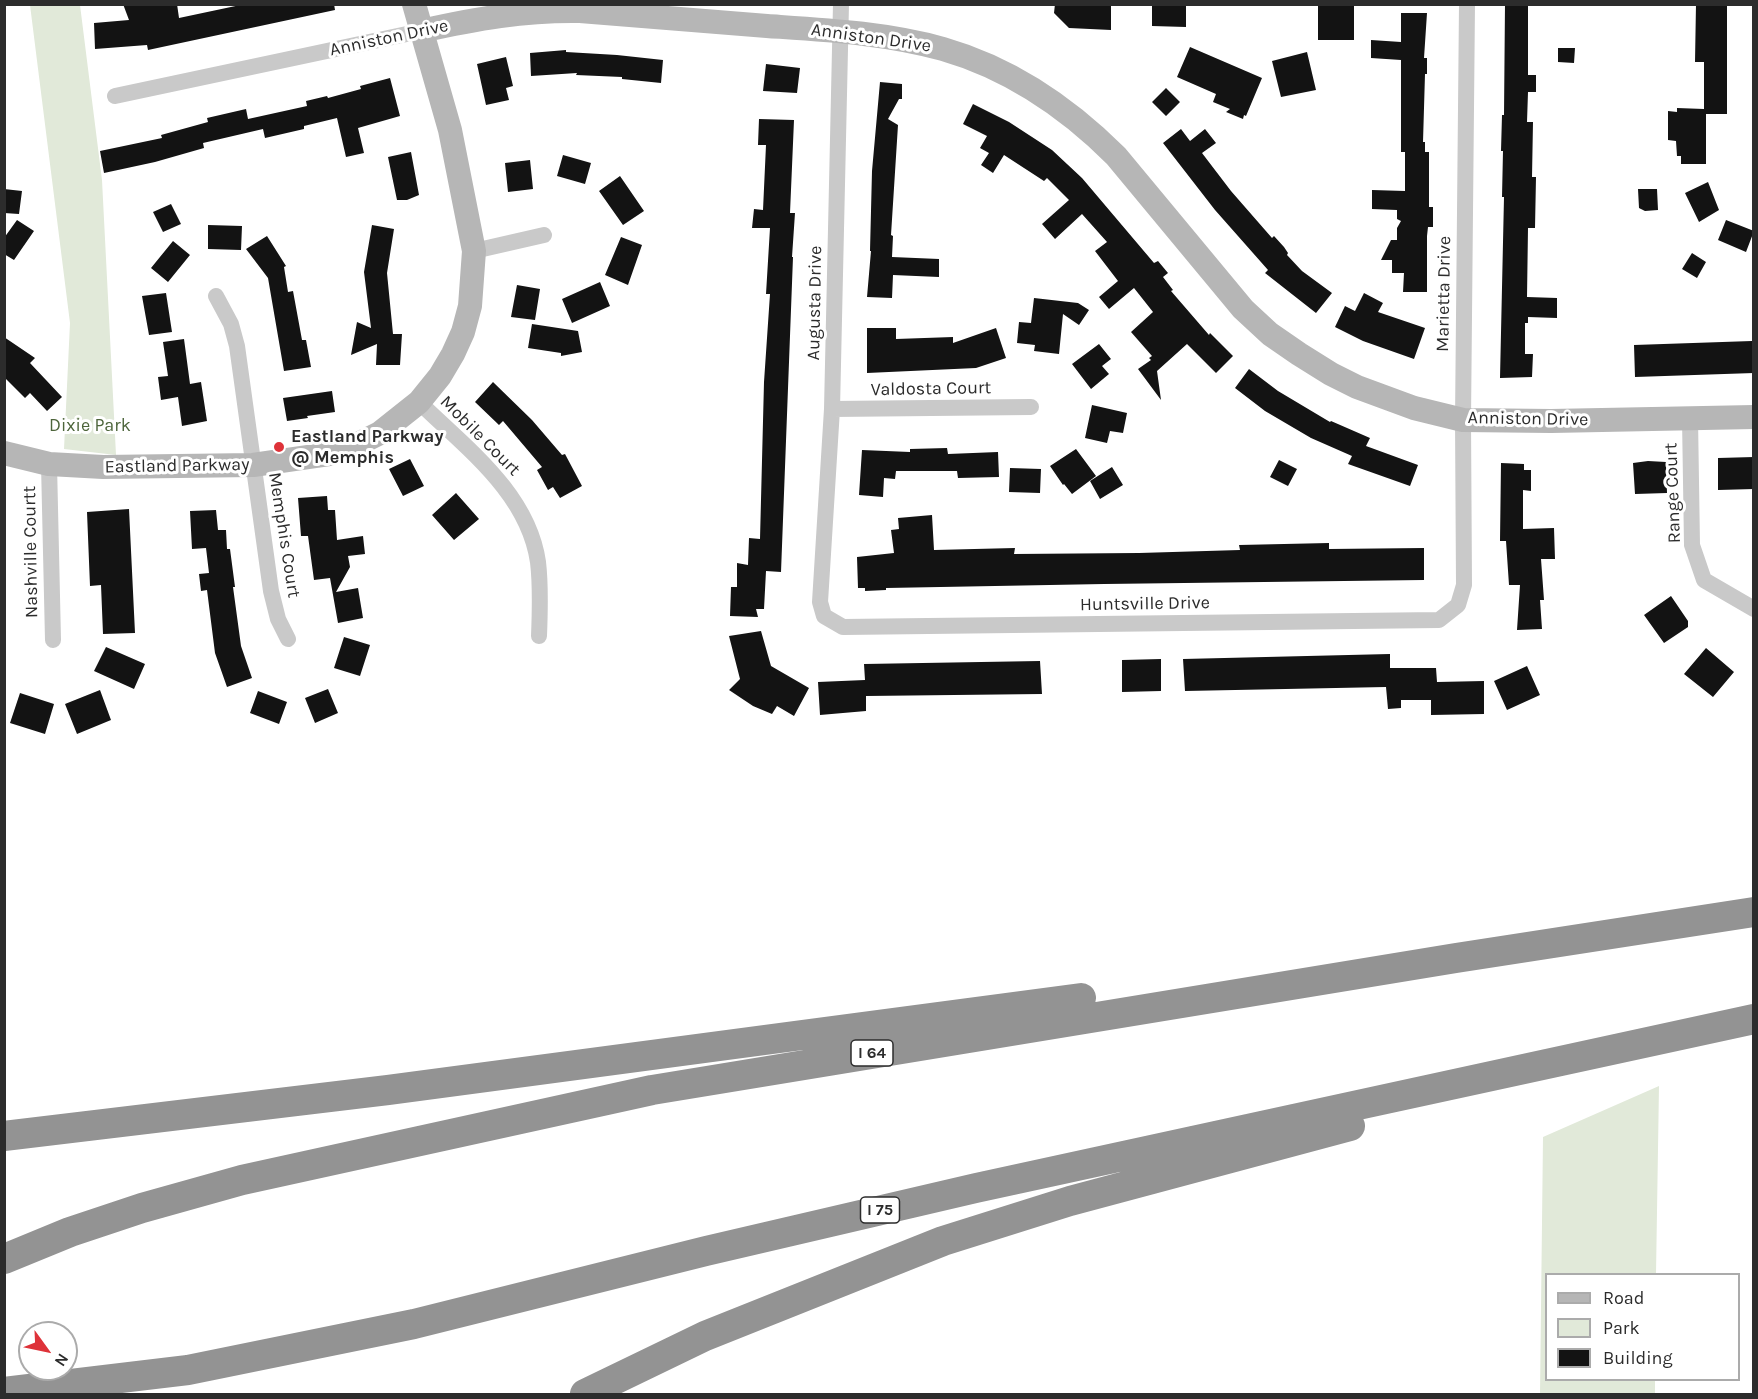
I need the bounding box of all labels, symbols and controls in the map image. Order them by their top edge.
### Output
street label: Anniston Drive [328,15,450,61]
street label: Anniston Drive [810,19,932,57]
street label: Marietta Drive [1432,236,1456,352]
street label: Augusta Drive [803,245,827,361]
street label: Valdosta Court [871,377,991,401]
street label: Mobile Court [435,391,525,481]
street label: Anniston Drive [1467,407,1589,431]
park label: Dixie Park [49,415,131,437]
place label: Eastland Parkway @ Memphis [291,426,443,468]
marker: Eastland Parkway @ Memphis [272,440,286,454]
street label: Range Court [1660,442,1686,544]
street label: Eastland Parkway [104,454,250,478]
street label: Memphis Court [263,471,305,599]
street label: Nashville Courtt [19,486,43,618]
street label: Huntsville Drive [1080,592,1210,616]
road number: I 64 [851,1040,893,1066]
road number: I 75 [860,1197,900,1223]
legend [1545,1273,1740,1381]
text: Road [1603,1287,1644,1309]
text: Park [1603,1317,1640,1339]
north arrow [18,1321,78,1381]
text: Building [1603,1347,1673,1369]
text: N [51,1350,73,1370]

